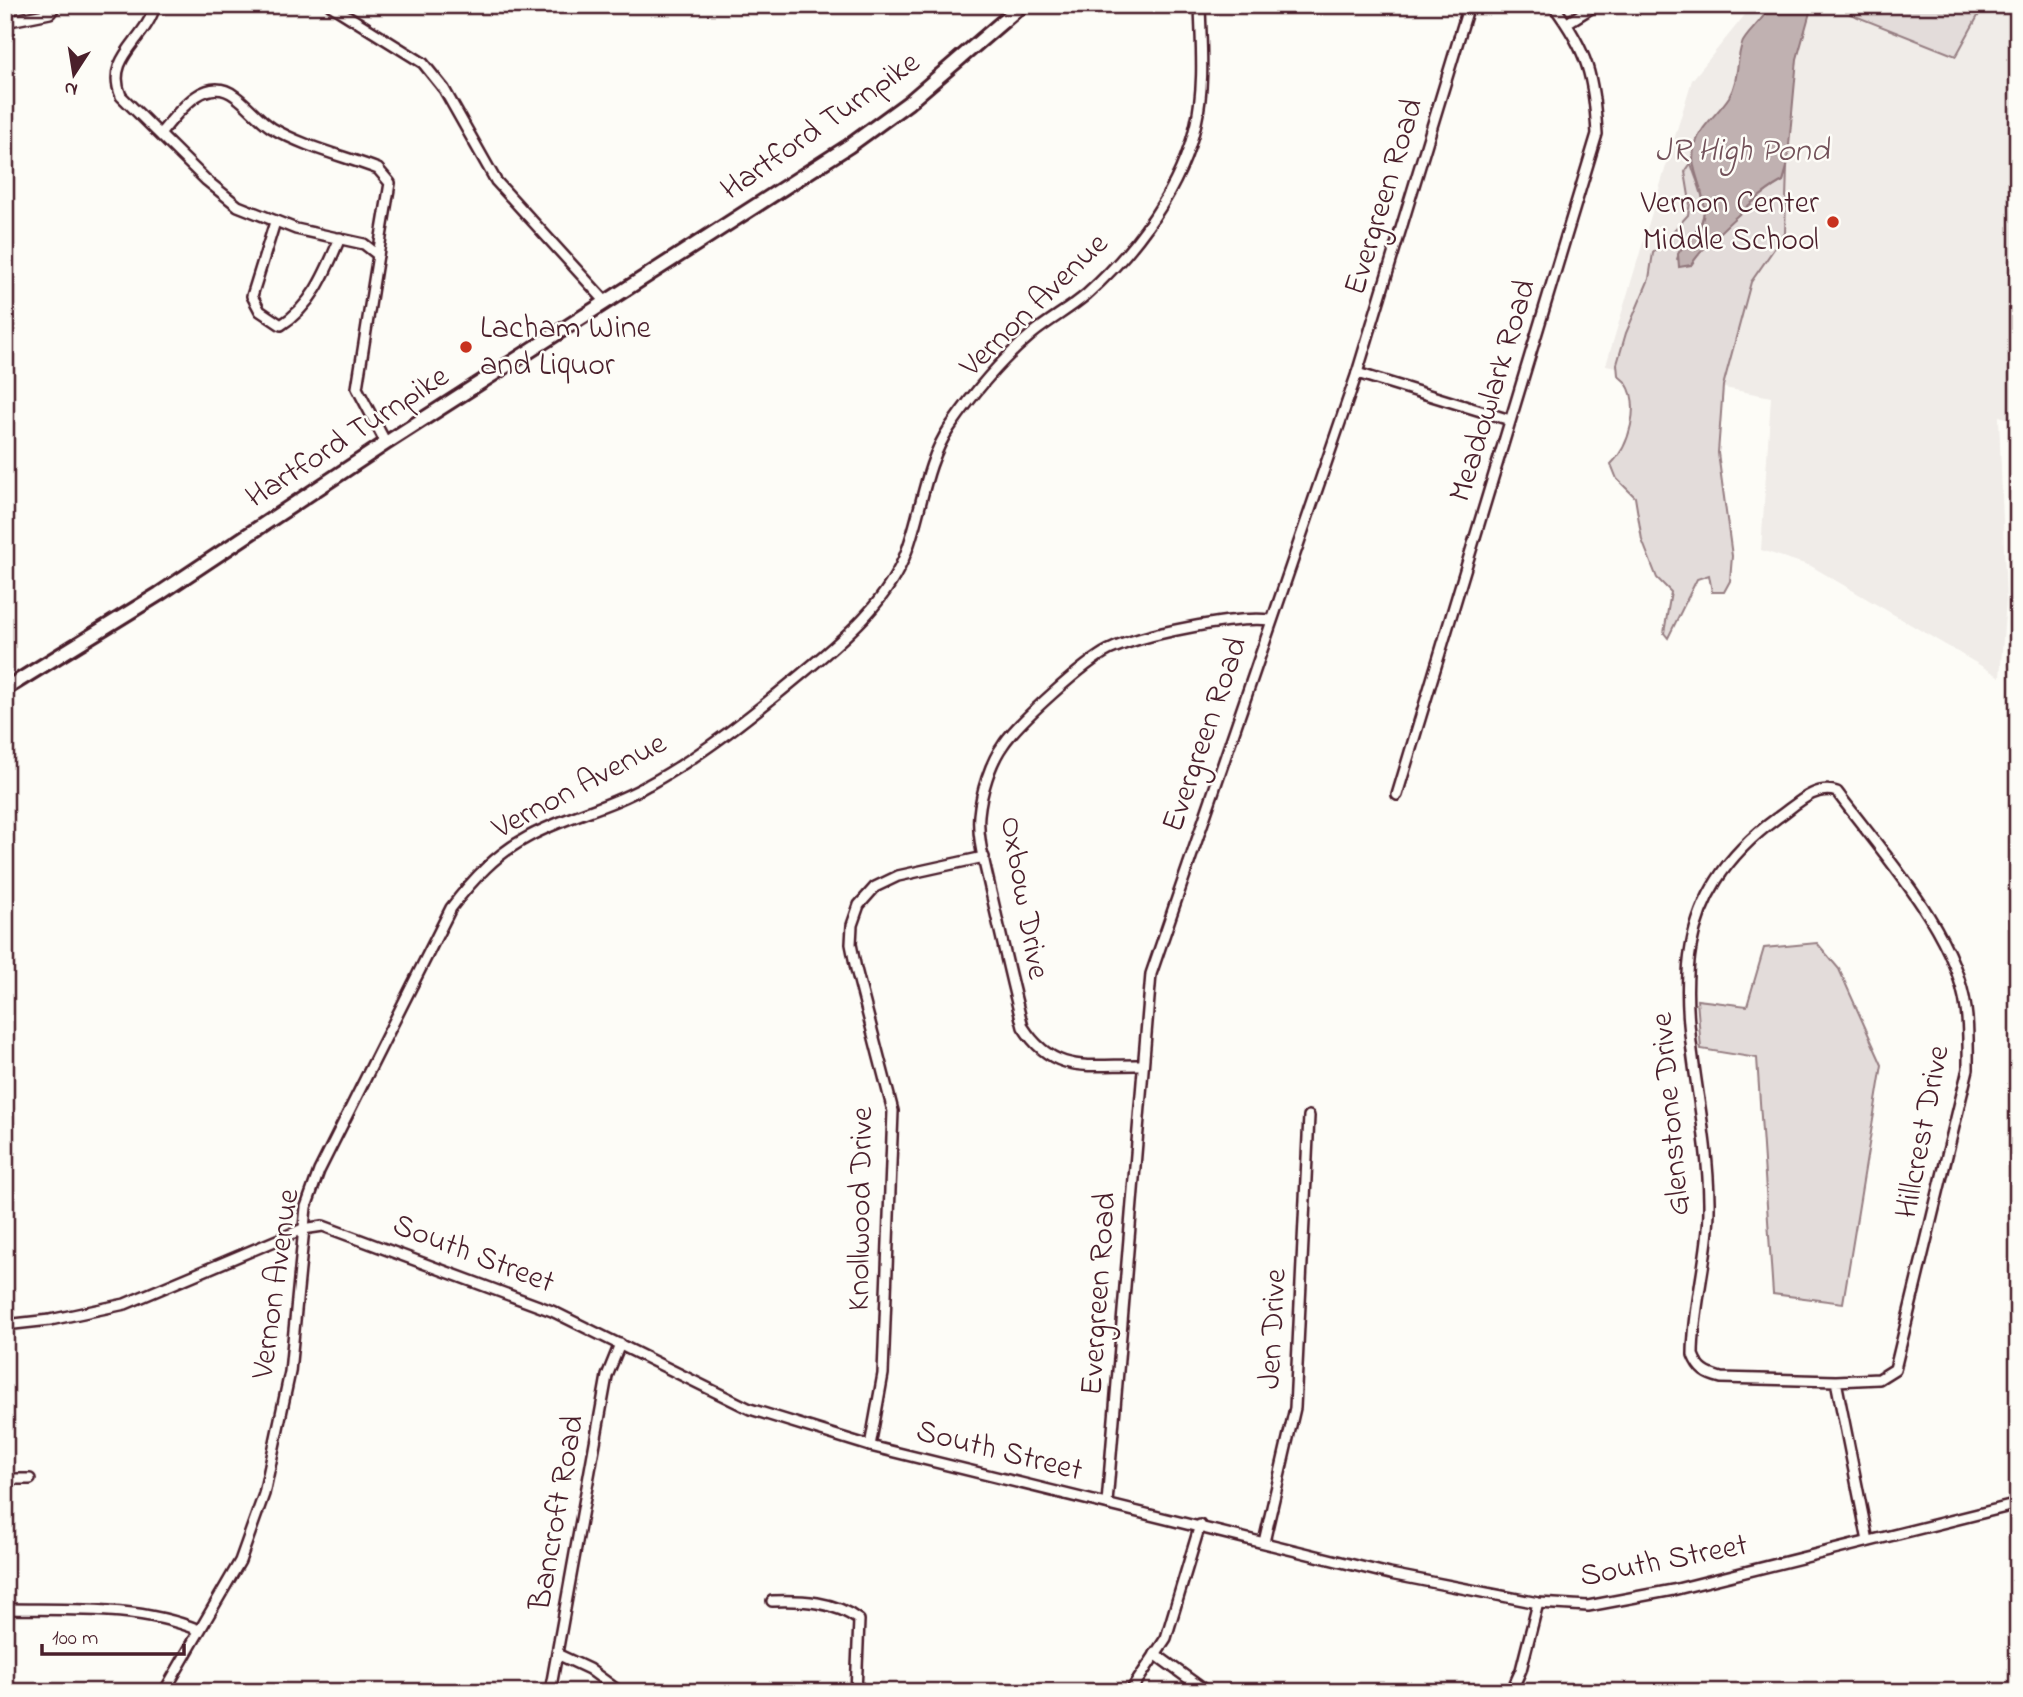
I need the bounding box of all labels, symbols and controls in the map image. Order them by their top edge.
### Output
north arrow [38,38,108,108]
street label: Hartford Turnpike [712,40,931,213]
text: N [62,74,80,103]
street label: Evergreen Road [1333,93,1437,301]
water label: JR High Pond [1655,128,1831,177]
place label: Vernon Center Middle School [1640,181,1819,265]
marker: Vernon Center Middle School [1825,214,1841,230]
street label: Vernon Avenue [949,222,1121,390]
street label: Meadowlark Road [1438,274,1550,508]
place label: Lacham Wine and Liquor [480,306,652,390]
marker: Lacham Wine and Liquor [458,339,474,355]
street label: Hartford Turnpike [237,354,459,521]
street label: Evergreen Road [1151,631,1261,839]
street label: Vernon Avenue [484,721,676,853]
street label: Oxbow Drive [986,813,1061,984]
street label: Glenstone Drive [1640,1010,1704,1218]
street label: Hillcrest Drive [1884,1041,1964,1223]
street label: Knollwood Drive [837,1106,887,1312]
street label: Vernon Avenue [240,1185,314,1383]
street label: Evergreen Road [1069,1191,1131,1397]
street label: South Street [385,1203,561,1307]
street label: Jen Drive [1247,1267,1301,1390]
street label: South Street [911,1409,1087,1495]
street label: Bancroft Road [518,1412,598,1615]
street label: South Street [1576,1523,1752,1601]
scale bar [42,1613,184,1657]
text: 100 m [52,1624,98,1654]

